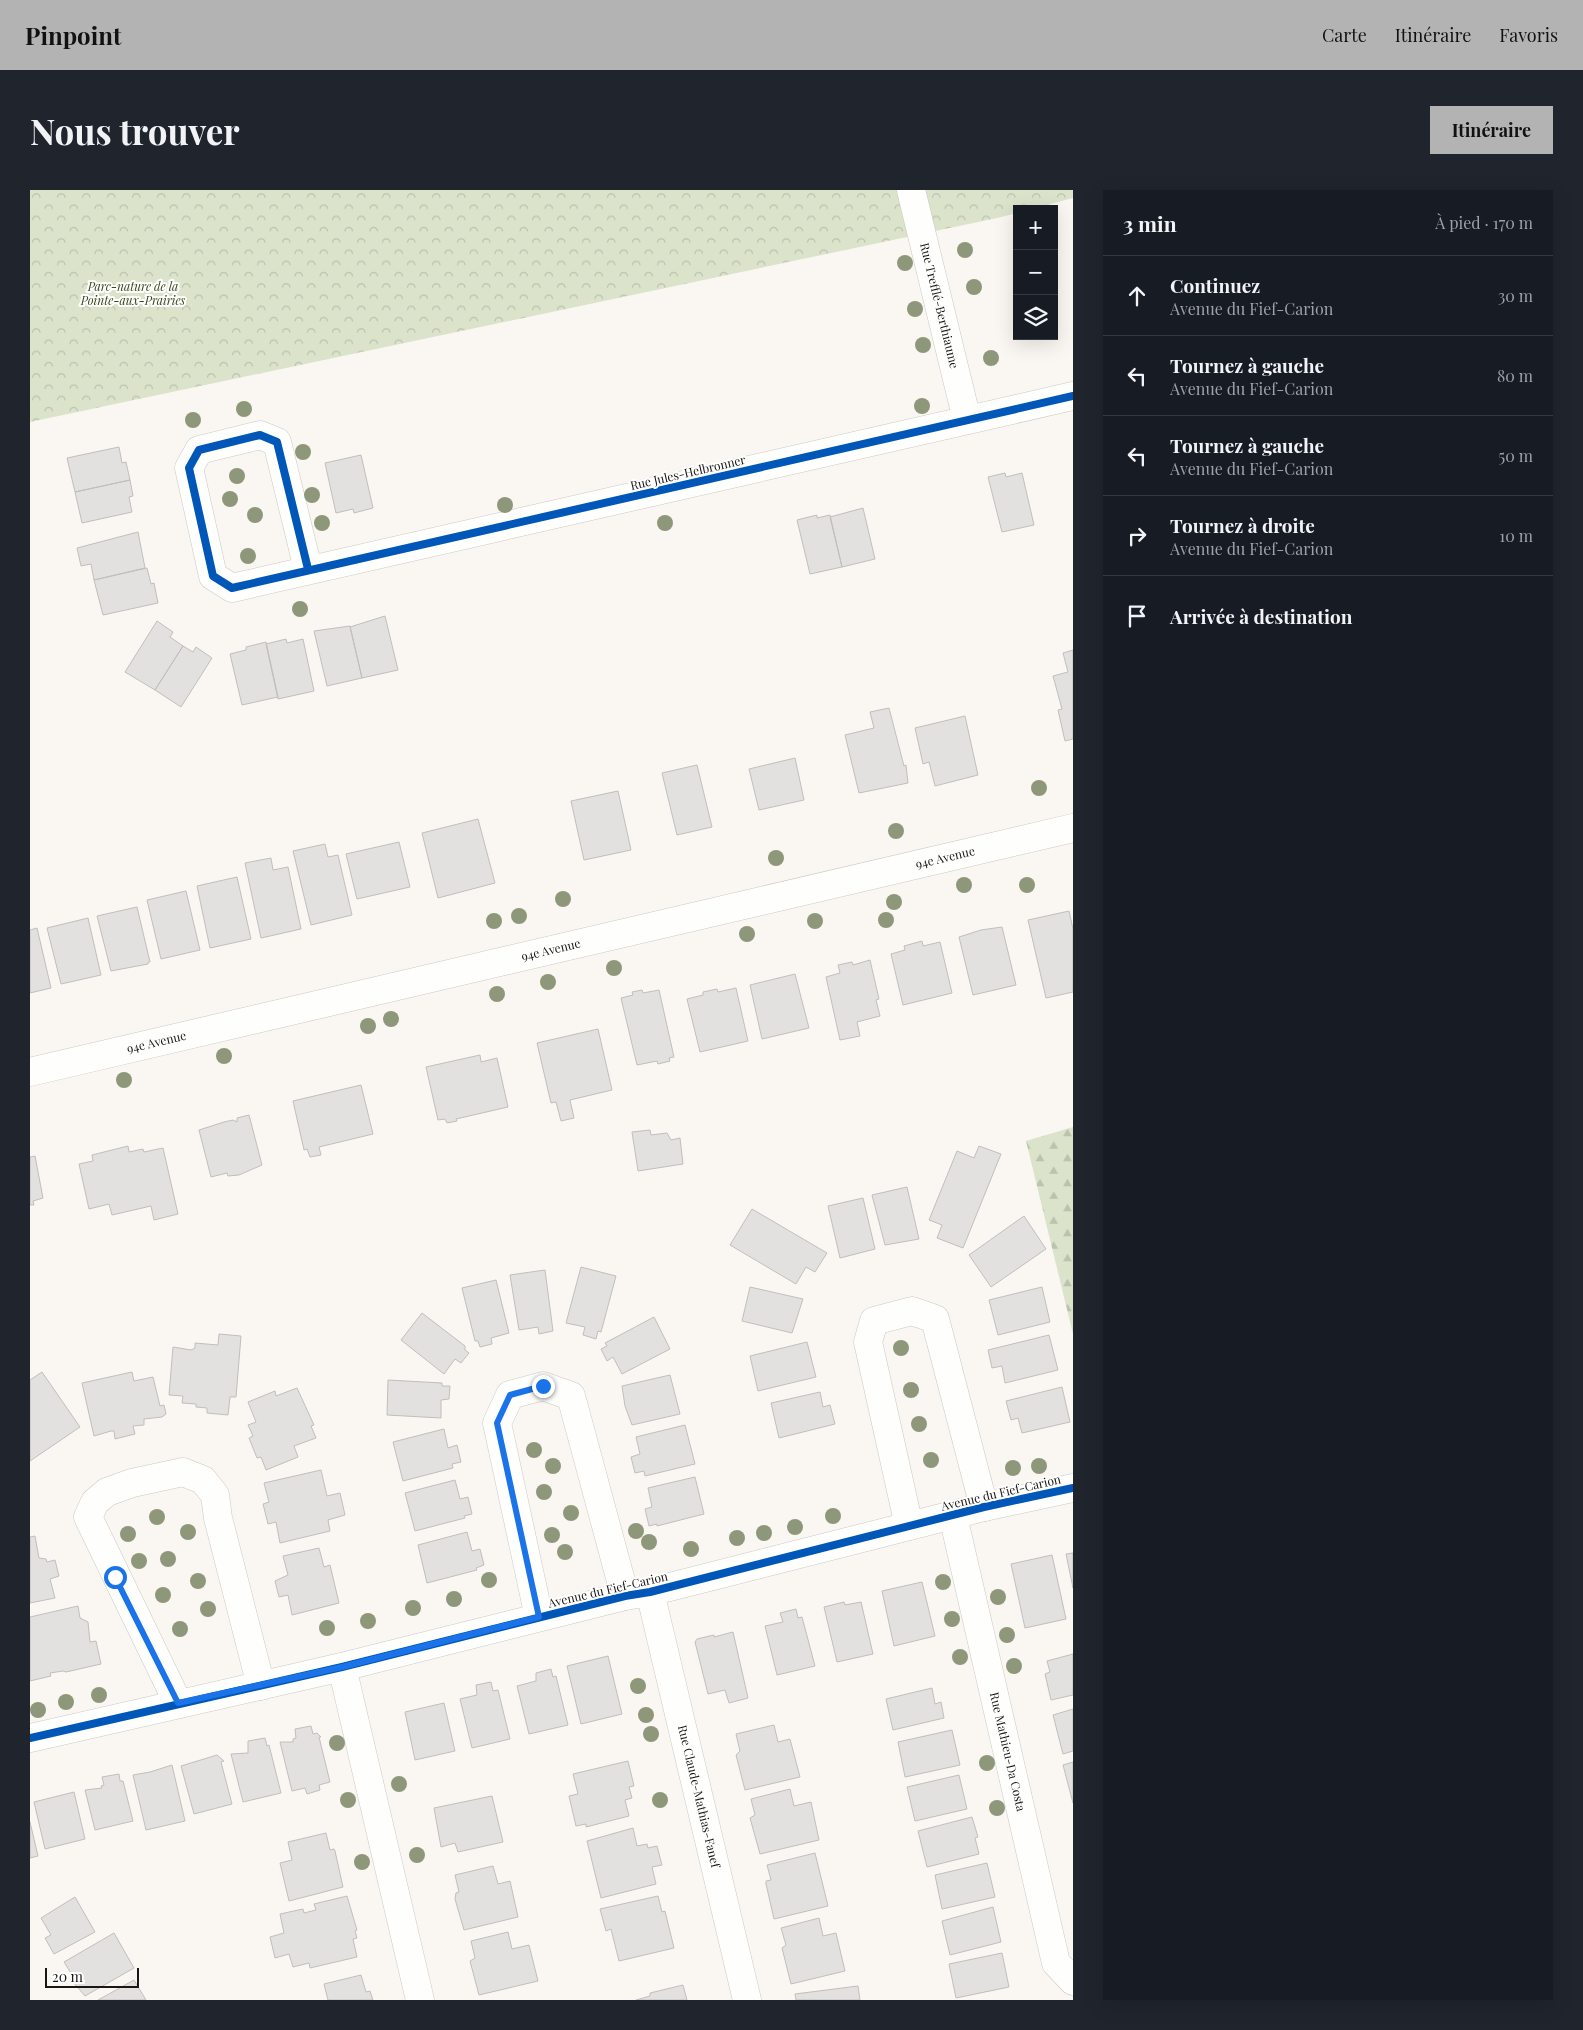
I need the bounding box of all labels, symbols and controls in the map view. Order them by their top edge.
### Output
text: Pinpoint [25,19,121,51]
text: Carte [1322,23,1367,47]
text: Itinéraire [1395,23,1471,47]
text: Favoris [1499,23,1558,47]
button: Itinéraire [1430,106,1553,154]
text: Nous trouver [30,107,240,154]
map controls [1013,205,1058,340]
button: + [1013,205,1058,250]
text: 3 min [1123,209,1177,237]
text: À pied · 170 m [1435,212,1533,233]
street label: Rue Trefflé-Berthiaume [917,241,963,370]
button: − [1013,250,1058,295]
text: Continuez [1170,272,1260,298]
park label: Parc-nature de la Pointe-aux-Prairies [80,278,186,308]
icon: ahead [1123,282,1151,310]
text: 30 m [1498,285,1533,306]
button: layers [1013,295,1058,340]
text: Avenue du Fief-Carion [1170,298,1333,319]
text: Tournez à gauche [1170,352,1324,378]
icon: left [1123,362,1151,390]
text: 80 m [1497,365,1533,386]
text: Avenue du Fief-Carion [1170,378,1333,399]
text: Tournez à gauche [1170,432,1324,458]
icon: left [1123,442,1151,470]
text: 50 m [1499,445,1533,466]
street label: Rue Jules-Helbronner [629,451,748,493]
text: Avenue du Fief-Carion [1170,458,1333,479]
text: Tournez à droite [1170,512,1315,538]
icon: right [1123,522,1151,550]
text: 10 m [1499,525,1533,546]
text: Avenue du Fief-Carion [1170,538,1333,559]
icon: arrive [1123,602,1151,630]
text: Arrivée à destination [1170,603,1352,629]
street label: 94e Avenue [914,842,976,872]
street label: 94e Avenue [519,934,582,964]
street label: 94e Avenue [125,1027,188,1056]
route end [532,1375,555,1398]
street label: Avenue du Fief-Carion [938,1470,1062,1514]
route start [104,1566,127,1589]
street label: Avenue du Fief-Carion [545,1567,669,1611]
street label: Rue Mathieu-Da Costa [987,1690,1030,1813]
street label: Rue Claude-Mathias-Fanef [675,1723,724,1870]
scale bar [45,1965,139,1988]
text: 20 m [52,1967,83,1986]

